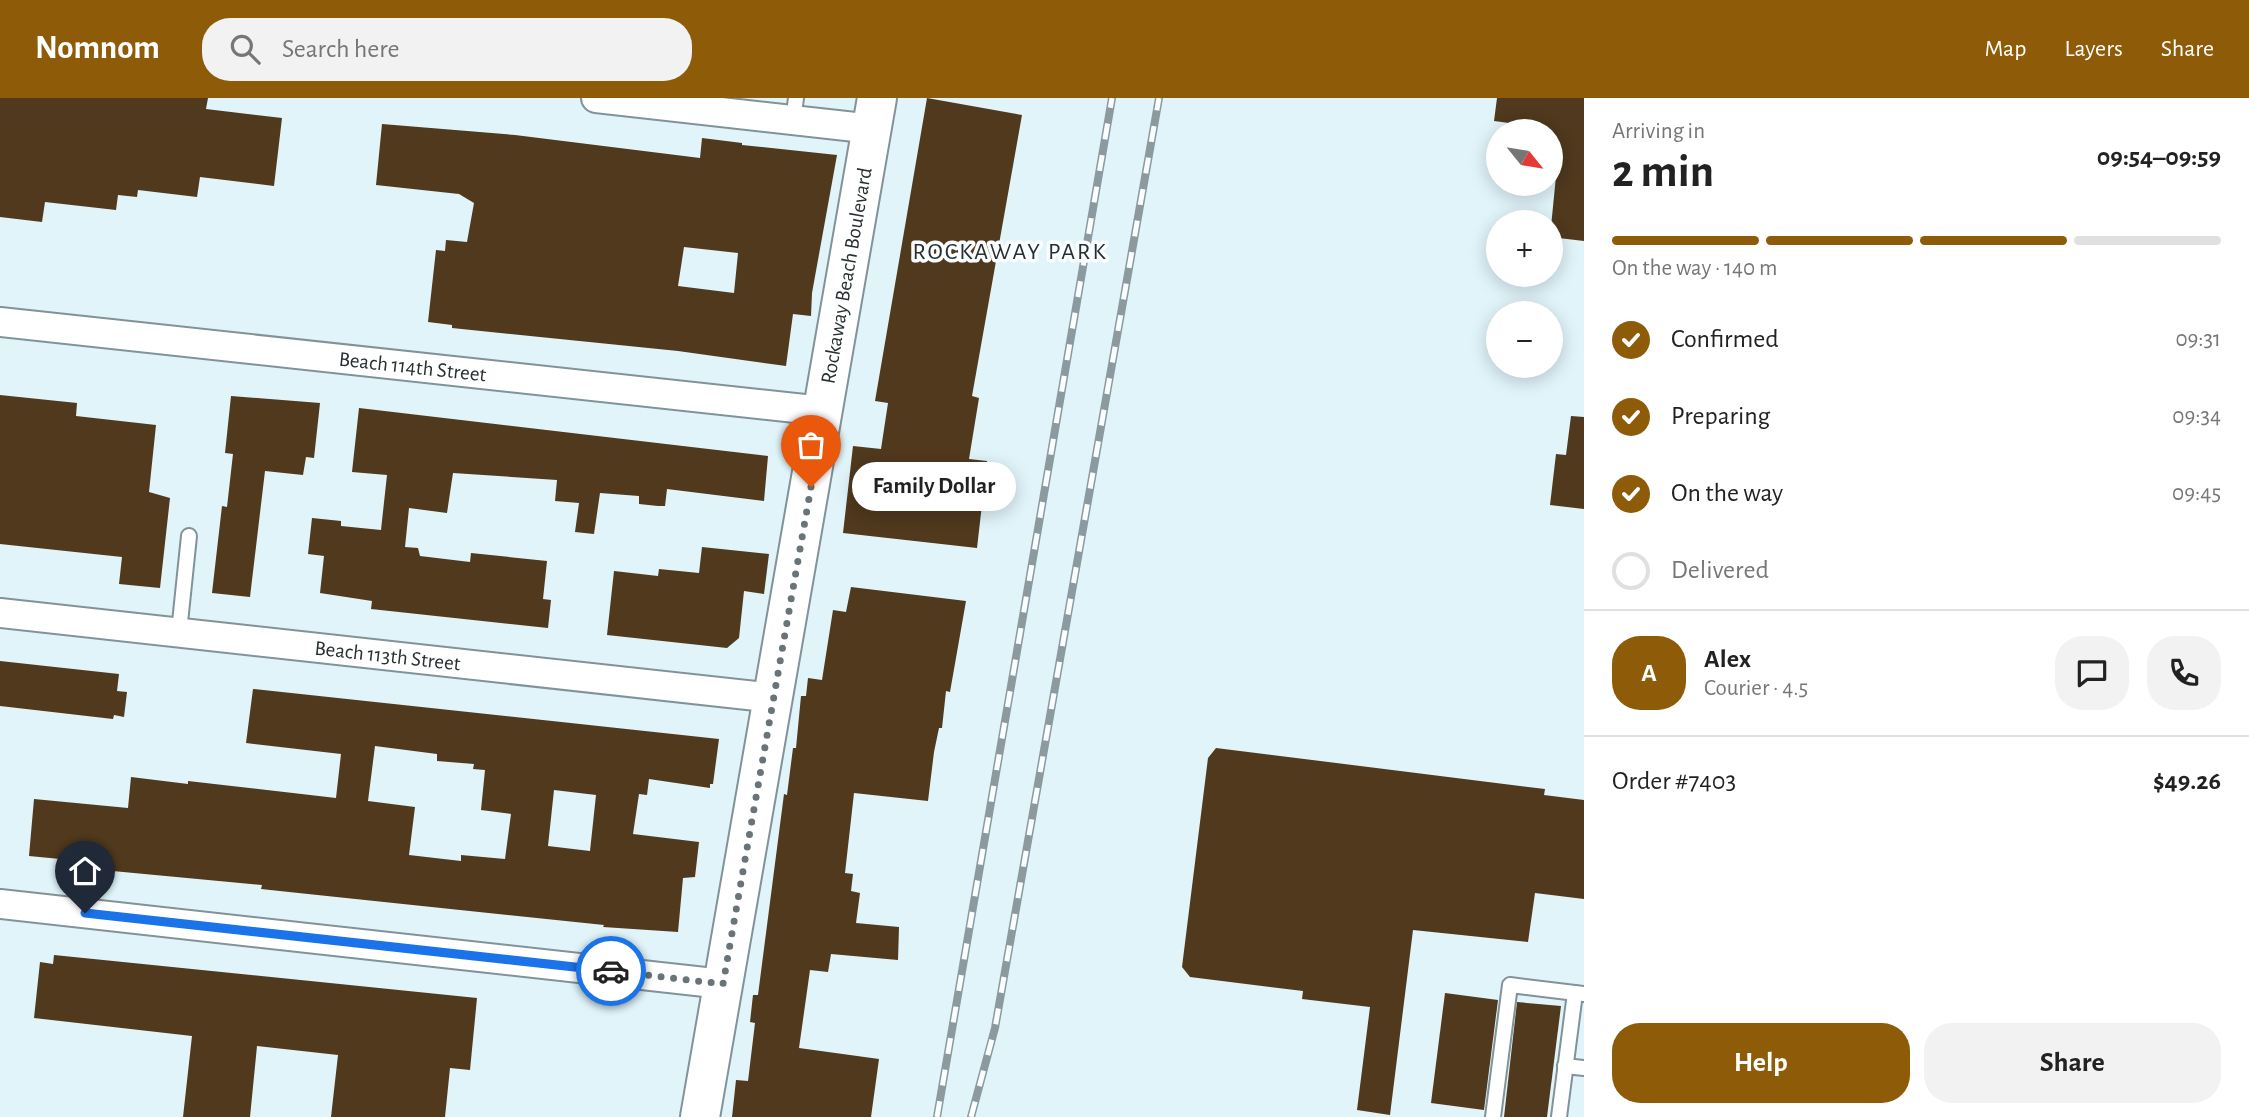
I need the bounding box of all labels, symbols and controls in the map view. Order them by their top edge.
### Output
search box [202,18,692,81]
icon: search [226,30,264,68]
text: Nomnom [35,32,160,65]
text: Search here [282,36,400,62]
text: Map [1984,37,2026,61]
text: Layers [2064,37,2123,61]
text: Share [2161,37,2214,61]
north arrow [1486,119,1563,196]
map controls [1486,119,1563,378]
text: Arriving in [1612,120,1705,143]
text: 09:54–09:59 [2097,144,2221,170]
text: 2 min [1612,149,1714,195]
street label: Rockaway Beach Boulevard [817,166,875,385]
button: + [1486,210,1563,287]
district label: ROCKAWAY PARK [912,240,1108,264]
text: On the way · 140 m [1612,257,1777,280]
button: − [1486,301,1563,378]
icon: check [1612,321,1650,359]
text: Confirmed [1671,326,1779,352]
text: 09:31 [2175,328,2221,351]
street label: Beach 114th Street [338,348,488,385]
icon: check [1612,398,1650,436]
text: Preparing [1671,403,1770,429]
text: 09:34 [2172,405,2221,428]
pin [781,415,841,487]
icon: bag [792,426,830,464]
callout: Family Dollar [853,462,1018,512]
text: Family Dollar [873,475,995,498]
icon: check [1612,475,1650,513]
text: On the way [1671,480,1783,506]
text: 09:45 [2172,482,2221,505]
text: Delivered [1671,557,1769,583]
button: chat [2055,636,2129,710]
button: phone [2147,636,2221,710]
street label: Beach 113th Street [314,637,462,674]
text: Alex [1704,646,1751,672]
text: A [1641,660,1657,686]
text: Courier · 4.5 [1704,677,1808,700]
text: Order #7403 [1612,768,1736,794]
text: $49.26 [2153,768,2221,794]
pin [55,841,115,913]
icon: home [66,852,104,890]
courier [576,936,646,1006]
icon: car [592,952,630,990]
button: Help [1612,1023,1910,1103]
button: Share [1924,1023,2221,1103]

